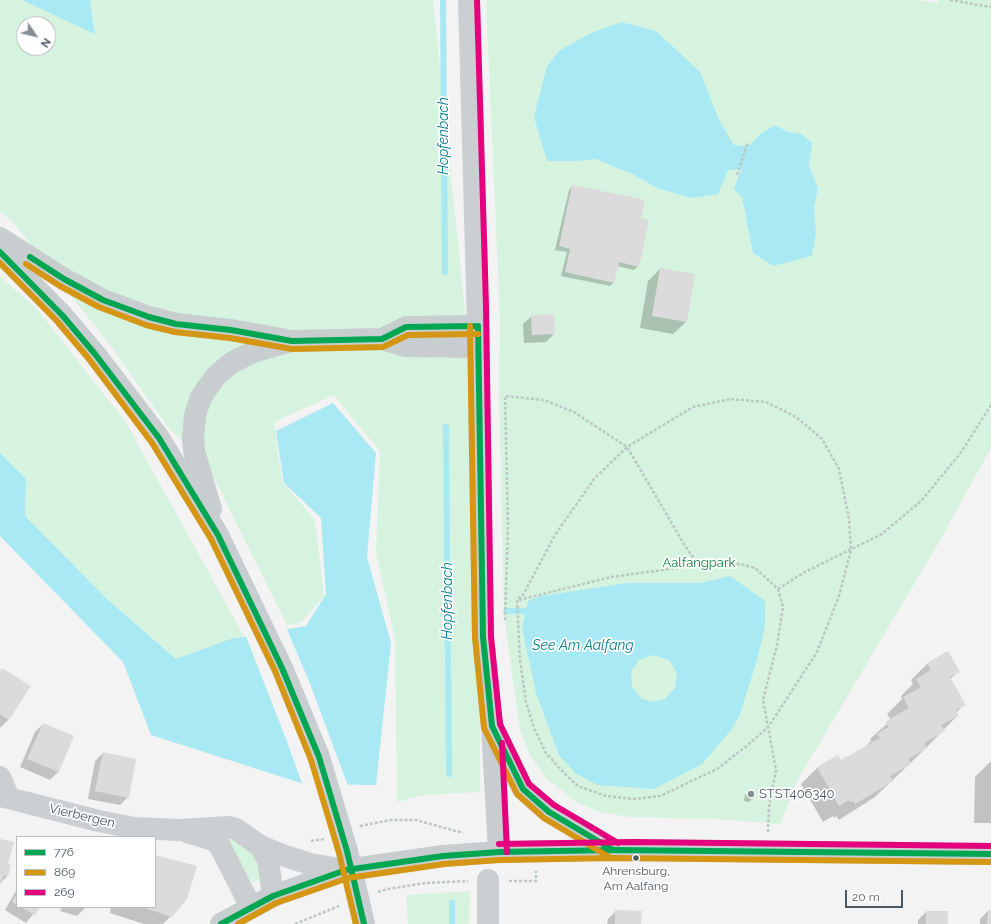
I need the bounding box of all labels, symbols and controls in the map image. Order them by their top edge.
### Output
north arrow [16,16,56,56]
text: N [38,35,53,50]
water label: Hopfenbach [436,97,452,175]
park label: Aalfangpark [663,555,735,571]
water label: Hopfenbach [440,562,456,640]
water label: See Am Aalfang [532,638,634,654]
place label: STST406340 [759,786,834,802]
marker: STST406340 [746,789,756,799]
street label: Vierbergen [48,801,116,831]
legend [16,836,156,908]
text: 776 [54,845,74,859]
marker: Ahrensburg, Am Aalfang [631,853,641,863]
place label: Ahrensburg, Am Aalfang [602,864,670,892]
text: 869 [54,865,75,879]
scale bar [847,882,905,908]
text: 269 [54,885,75,899]
text: 20 m [852,890,880,904]

